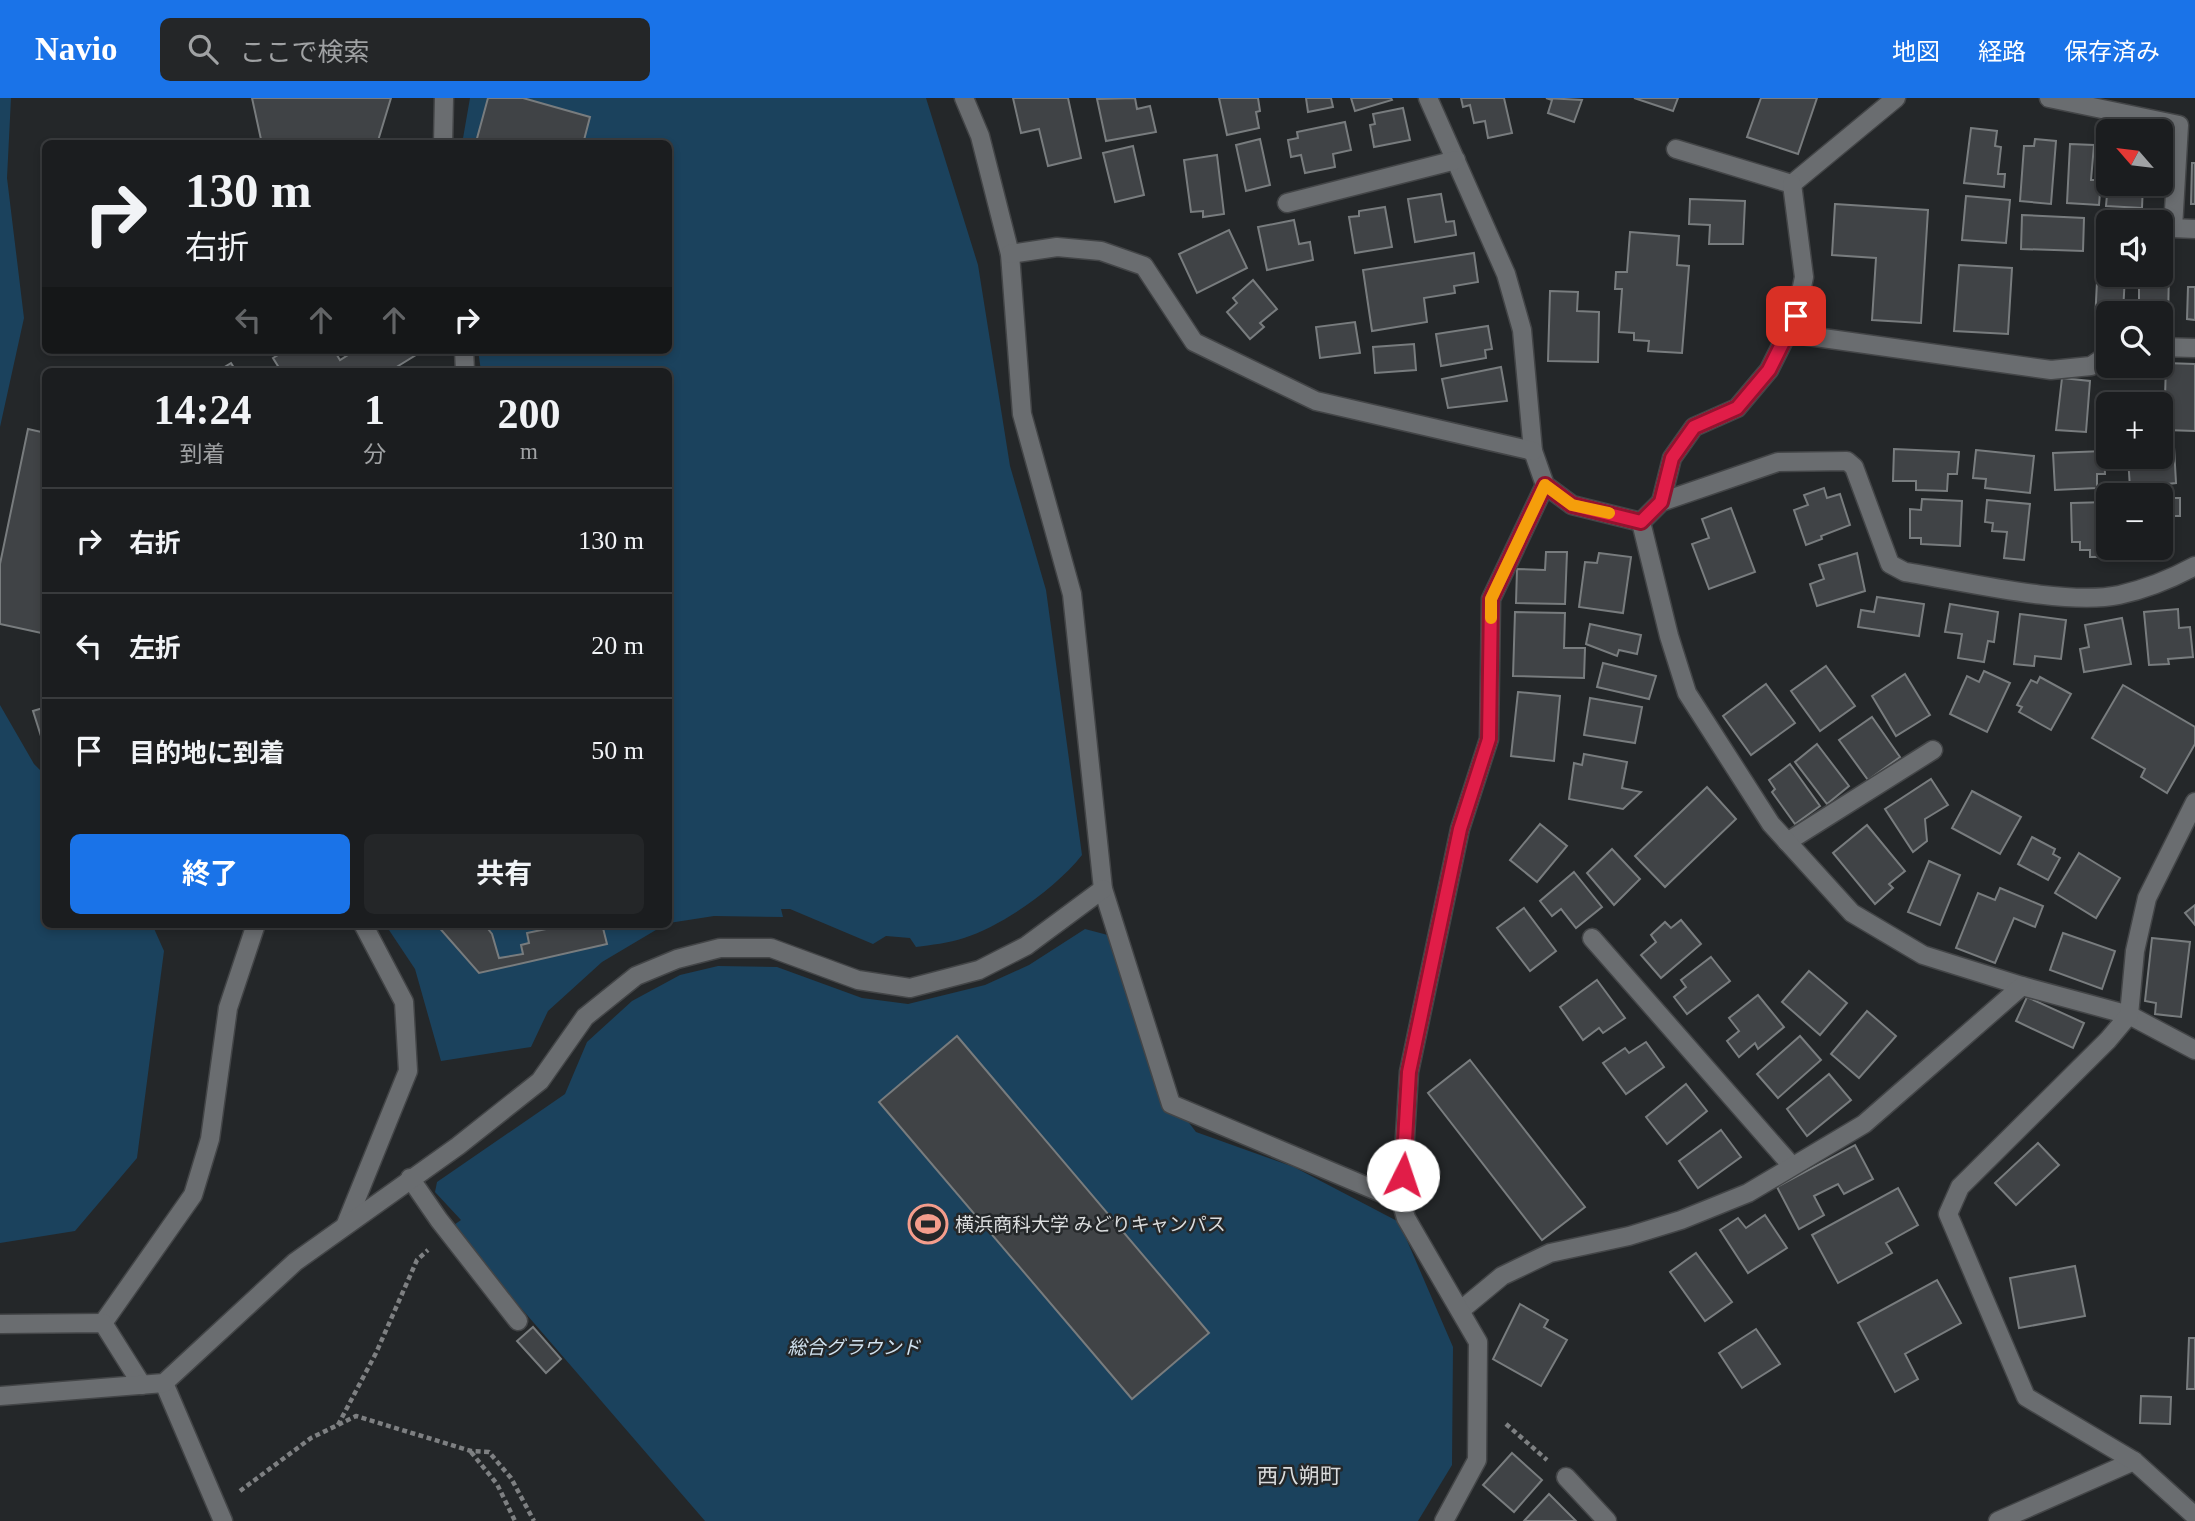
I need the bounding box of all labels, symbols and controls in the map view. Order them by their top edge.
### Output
search box [160,18,650,81]
icon: search [184,30,222,68]
text: Navio [35,31,118,67]
text: ここで検索 [240,38,370,67]
text: 地図 [1892,39,1940,65]
text: 経路 [1978,39,2026,65]
text: 保存済み [2064,39,2160,65]
north arrow [2096,119,2174,196]
map controls [2096,119,2173,560]
text: 130 m [185,163,312,218]
icon: right [70,168,161,259]
button: sound [2096,210,2173,287]
text: 右折 [185,229,249,265]
pin [1766,286,1826,346]
icon: arrive [1777,297,1815,335]
icon: left [229,301,267,339]
icon: ahead [302,301,340,339]
icon: ahead [375,301,413,339]
icon: right [448,301,486,339]
button: search [2096,301,2173,378]
text: 14:24 [154,387,252,433]
text: 1 [364,387,385,433]
text: 200 [498,391,561,437]
button: + [2096,392,2173,469]
text: m [520,439,538,464]
text: 到着 [180,442,226,467]
text: 分 [363,442,386,467]
button: − [2096,483,2173,560]
icon: right [70,522,108,560]
text: 130 m [578,526,644,555]
text: 右折 [129,529,181,558]
icon: left [70,627,108,665]
text: 20 m [591,631,644,660]
text: 左折 [129,634,181,663]
icon: arrive [70,732,108,770]
text: 50 m [591,736,644,765]
text: 目的地に到着 [129,739,285,768]
button: 終了 [70,834,350,914]
button: 共有 [364,834,644,914]
position arrow [1366,1138,1440,1212]
sports icon: 横浜商科大学 みどりキャンパス [907,1203,949,1245]
place label: 横浜商科大学 みどりキャンパス [955,1214,1226,1235]
park label: 総合グラウンド [787,1337,921,1358]
district label: 西八朔町 [1257,1464,1341,1488]

